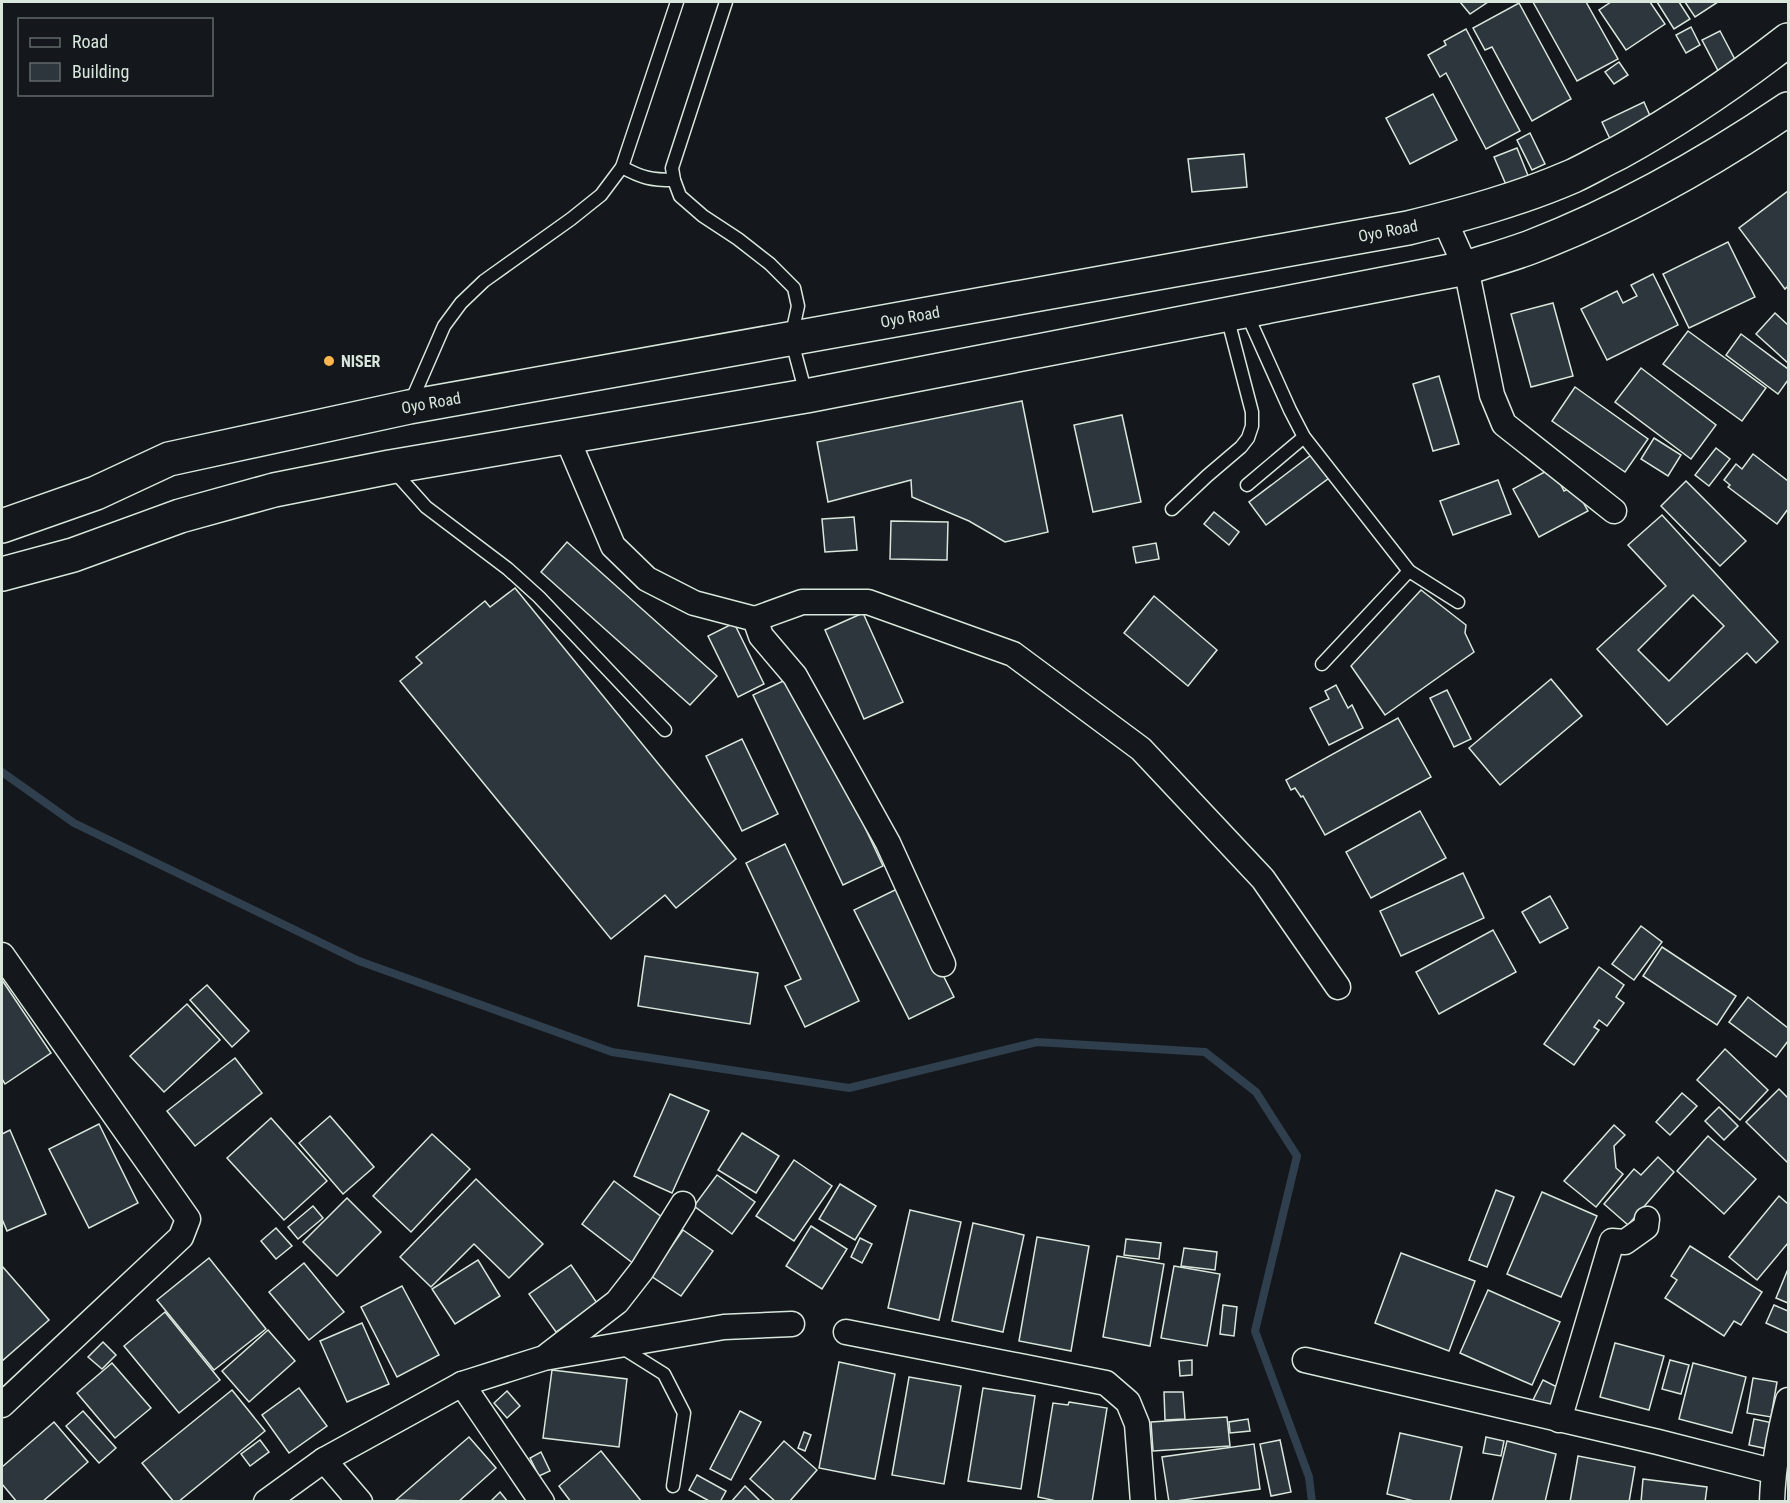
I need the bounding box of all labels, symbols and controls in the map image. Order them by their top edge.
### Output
legend [18,18,213,96]
text: Road [72,31,108,52]
text: Building [72,61,129,82]
street label: Oyo Road [1357,216,1419,246]
street label: Oyo Road [879,302,941,332]
place label: NISER [341,352,381,371]
marker: NISER [322,354,336,368]
street label: Oyo Road [400,388,462,418]

